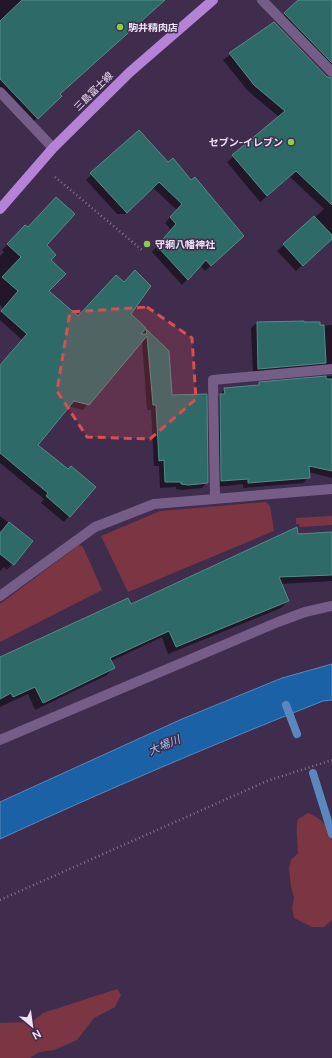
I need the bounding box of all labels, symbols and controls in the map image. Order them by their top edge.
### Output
place label: 駒井精肉店 [128,20,178,34]
marker: 駒井精肉店 [115,22,125,32]
street label: 三島富士線 [70,68,116,114]
place label: セブン-イレブン [209,135,283,149]
marker: セブン-イレブン [286,137,296,147]
place label: 守綱八幡神社 [155,237,216,251]
marker: 守綱八幡神社 [142,239,152,249]
water label: 大場川 [146,731,183,758]
north arrow [12,1006,52,1046]
text: N [30,1027,44,1044]

